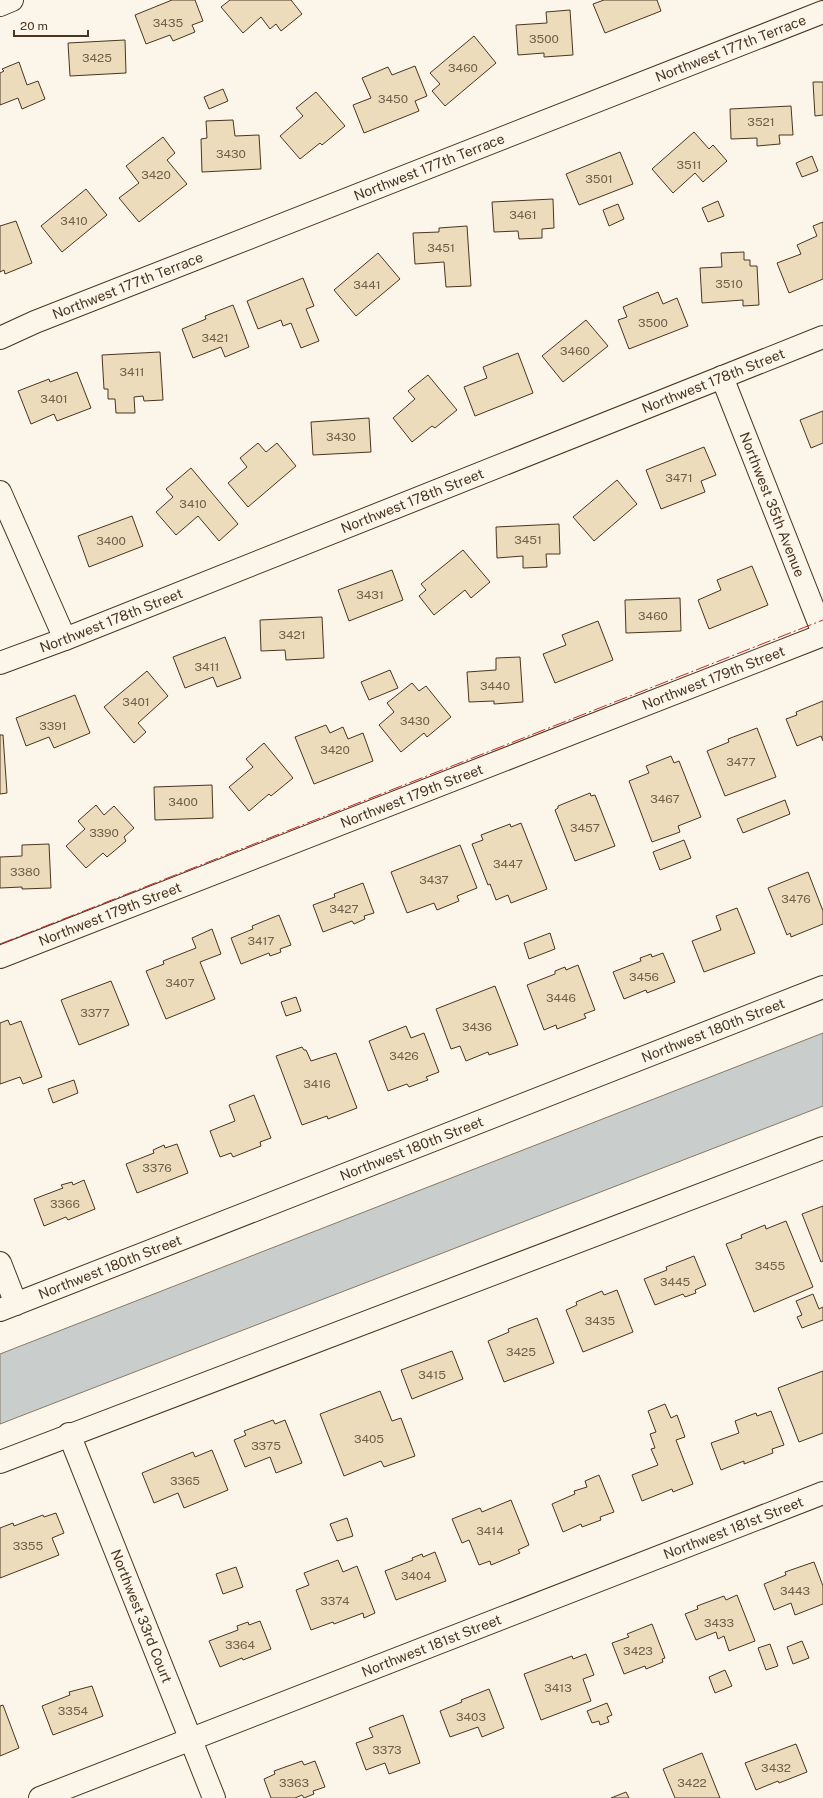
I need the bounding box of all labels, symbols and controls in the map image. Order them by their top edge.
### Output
scale bar [14,12,88,38]
street label: Northwest 177th Terrace [653,12,808,85]
house number: 3435 [153,16,183,30]
text: 20 m [20,19,48,33]
house number: 3500 [529,32,559,46]
house number: 3425 [82,51,112,65]
house number: 3460 [448,61,478,75]
house number: 3450 [378,92,408,106]
house number: 3521 [747,115,775,129]
street label: Northwest 177th Terrace [352,130,507,204]
house number: 3430 [216,147,246,161]
house number: 3511 [676,158,702,172]
house number: 3420 [141,168,171,182]
house number: 3501 [585,172,613,186]
house number: 3461 [509,208,537,222]
house number: 3410 [60,214,88,228]
house number: 3451 [427,241,455,255]
street label: Northwest 177th Terrace [50,249,205,322]
house number: 3510 [715,277,743,291]
house number: 3441 [353,278,381,292]
house number: 3500 [638,316,668,330]
house number: 3421 [201,331,229,345]
house number: 3460 [560,344,590,358]
street label: Northwest 178th Street [639,345,787,416]
house number: 3411 [120,365,144,379]
house number: 3401 [40,392,68,406]
house number: 3430 [326,430,356,444]
street label: Northwest 35th Avenue [737,430,808,579]
street label: Northwest 178th Street [338,465,486,536]
house number: 3471 [665,471,693,485]
house number: 3410 [179,497,207,511]
house number: 3451 [514,533,542,547]
house number: 3400 [96,534,126,548]
street label: Northwest 178th Street [37,585,185,656]
house number: 3431 [356,588,384,602]
house number: 3460 [638,609,668,623]
house number: 3421 [278,628,306,642]
street label: Northwest 179th Street [640,643,787,713]
house number: 3411 [195,660,219,674]
house number: 3440 [480,679,510,693]
house number: 3401 [122,695,150,709]
house number: 3430 [400,714,430,728]
house number: 3391 [39,719,67,733]
house number: 3420 [320,743,350,757]
house number: 3477 [726,755,756,769]
street label: Northwest 179th Street [338,761,485,831]
house number: 3467 [650,792,680,806]
house number: 3400 [168,795,198,809]
house number: 3457 [570,821,600,835]
house number: 3390 [89,826,119,840]
house number: 3447 [493,857,523,871]
house number: 3380 [10,865,40,879]
house number: 3437 [419,873,449,887]
street label: Northwest 179th Street [36,879,184,949]
house number: 3476 [781,892,811,906]
house number: 3427 [329,902,359,916]
house number: 3417 [247,934,275,948]
house number: 3456 [629,970,659,984]
house number: 3407 [165,976,195,990]
house number: 3446 [546,991,576,1005]
street label: Northwest 180th Street [639,995,787,1065]
house number: 3377 [80,1006,110,1020]
house number: 3436 [462,1020,492,1034]
house number: 3426 [389,1049,419,1063]
house number: 3416 [303,1077,331,1091]
street label: Northwest 180th Street [338,1113,485,1184]
house number: 3376 [142,1161,172,1175]
house number: 3366 [50,1197,80,1211]
street label: Northwest 180th Street [36,1232,184,1302]
house number: 3455 [755,1259,785,1273]
house number: 3445 [660,1275,690,1289]
house number: 3435 [585,1314,615,1328]
house number: 3425 [506,1345,536,1359]
house number: 3415 [418,1368,446,1382]
house number: 3405 [354,1432,384,1446]
house number: 3375 [251,1439,281,1453]
house number: 3365 [170,1474,200,1488]
street label: Northwest 181st Street [661,1494,805,1562]
house number: 3414 [476,1524,504,1538]
house number: 3355 [13,1539,44,1553]
street label: Northwest 33rd Court [108,1547,175,1685]
house number: 3404 [401,1569,431,1583]
house number: 3443 [780,1584,810,1598]
house number: 3374 [320,1594,350,1608]
street label: Northwest 181st Street [359,1611,504,1680]
house number: 3433 [704,1616,734,1630]
house number: 3364 [225,1638,255,1652]
house number: 3423 [623,1644,653,1658]
house number: 3413 [544,1681,572,1695]
house number: 3354 [58,1704,89,1718]
house number: 3403 [456,1710,486,1724]
house number: 3373 [372,1743,402,1757]
house number: 3432 [761,1761,791,1775]
house number: 3363 [279,1776,309,1790]
house number: 3422 [677,1776,707,1790]

